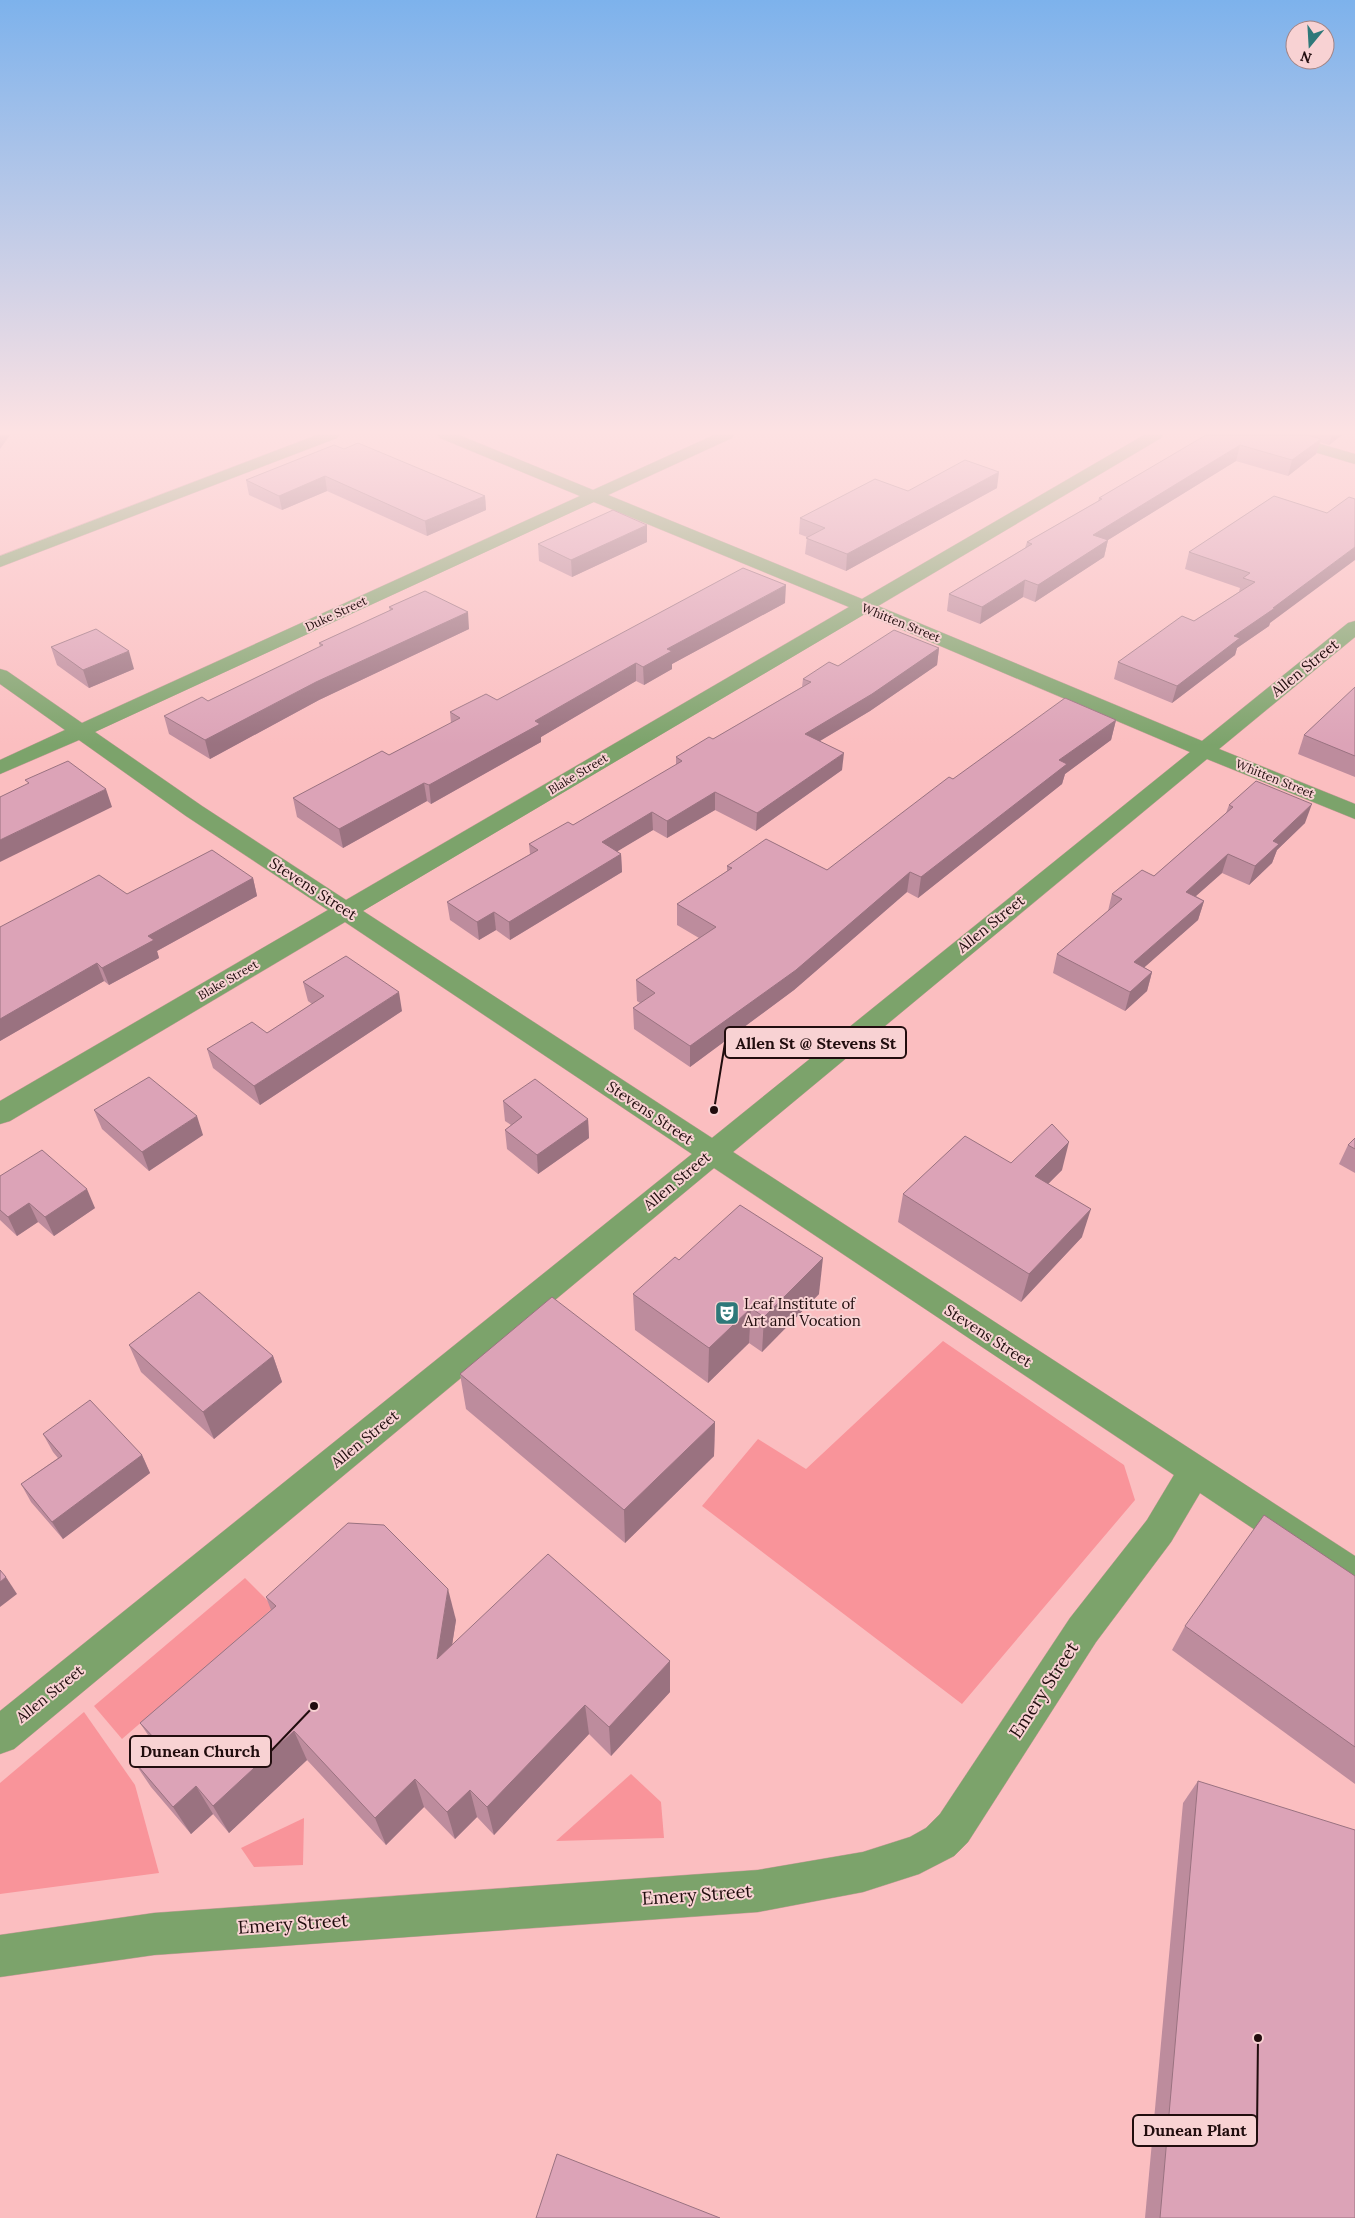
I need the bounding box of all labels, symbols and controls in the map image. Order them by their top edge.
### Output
north arrow [1285,20,1335,70]
text: N [1298,47,1314,68]
street label: Duke Street [303,593,369,634]
street label: Whitten Street [860,600,943,645]
street label: Allen Street [1266,635,1342,701]
street label: Blake Street [545,750,611,797]
street label: Whitten Street [1234,756,1317,801]
street label: Stevens Street [266,853,361,924]
street label: Allen Street [952,891,1028,957]
street label: Blake Street [195,956,261,1003]
callout: Allen St @ Stevens St [725,1027,906,1058]
text: Allen St @ Stevens St [736,1033,897,1053]
street label: Stevens Street [603,1077,697,1149]
street label: Allen Street [639,1147,714,1215]
place label: Leaf Institute of Art and Vocation [743,1294,861,1330]
theatre icon: Leaf Institute of Art and Vocation [714,1300,740,1326]
street label: Stevens Street [941,1300,1036,1371]
street label: Allen Street [326,1406,402,1472]
street label: Emery Street [1004,1637,1083,1742]
street label: Allen Street [11,1661,87,1727]
callout: Dunean Church [130,1736,271,1767]
text: Dunean Church [140,1741,260,1761]
street label: Emery Street [641,1879,753,1910]
street label: Emery Street [237,1908,349,1939]
callout: Dunean Plant [1133,2115,1257,2146]
text: Dunean Plant [1143,2120,1247,2140]

